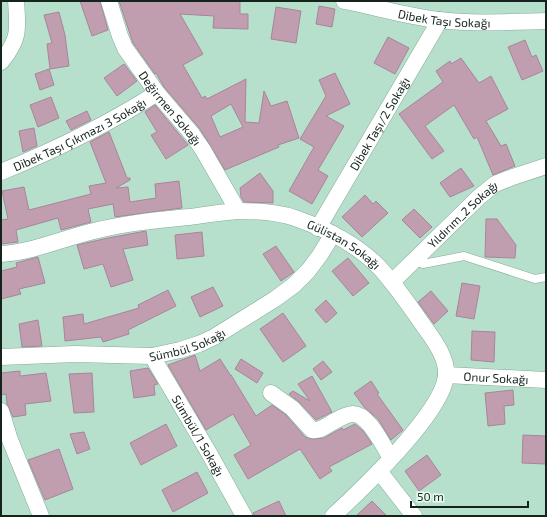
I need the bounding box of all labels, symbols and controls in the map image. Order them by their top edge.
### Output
street label: Dibek Taşı Sokağı [397,6,490,29]
street label: Değirmen Sokağı [136,68,205,148]
street label: Dibek Taşı/2 Sokağı [346,74,412,173]
street label: Dibek Taşı Çıkmazı 3 Sokağı [11,95,148,173]
street label: Yıldırım_2 Sokağı [424,177,499,251]
street label: Gülistan Sokağı [305,216,384,272]
street label: Sümbül Sokağı [148,325,228,363]
street label: Onur Sokağı [463,369,529,386]
street label: Sümbül/1 Sokağı [170,393,227,478]
scale bar [411,483,528,509]
text: 50 m [417,489,444,503]

